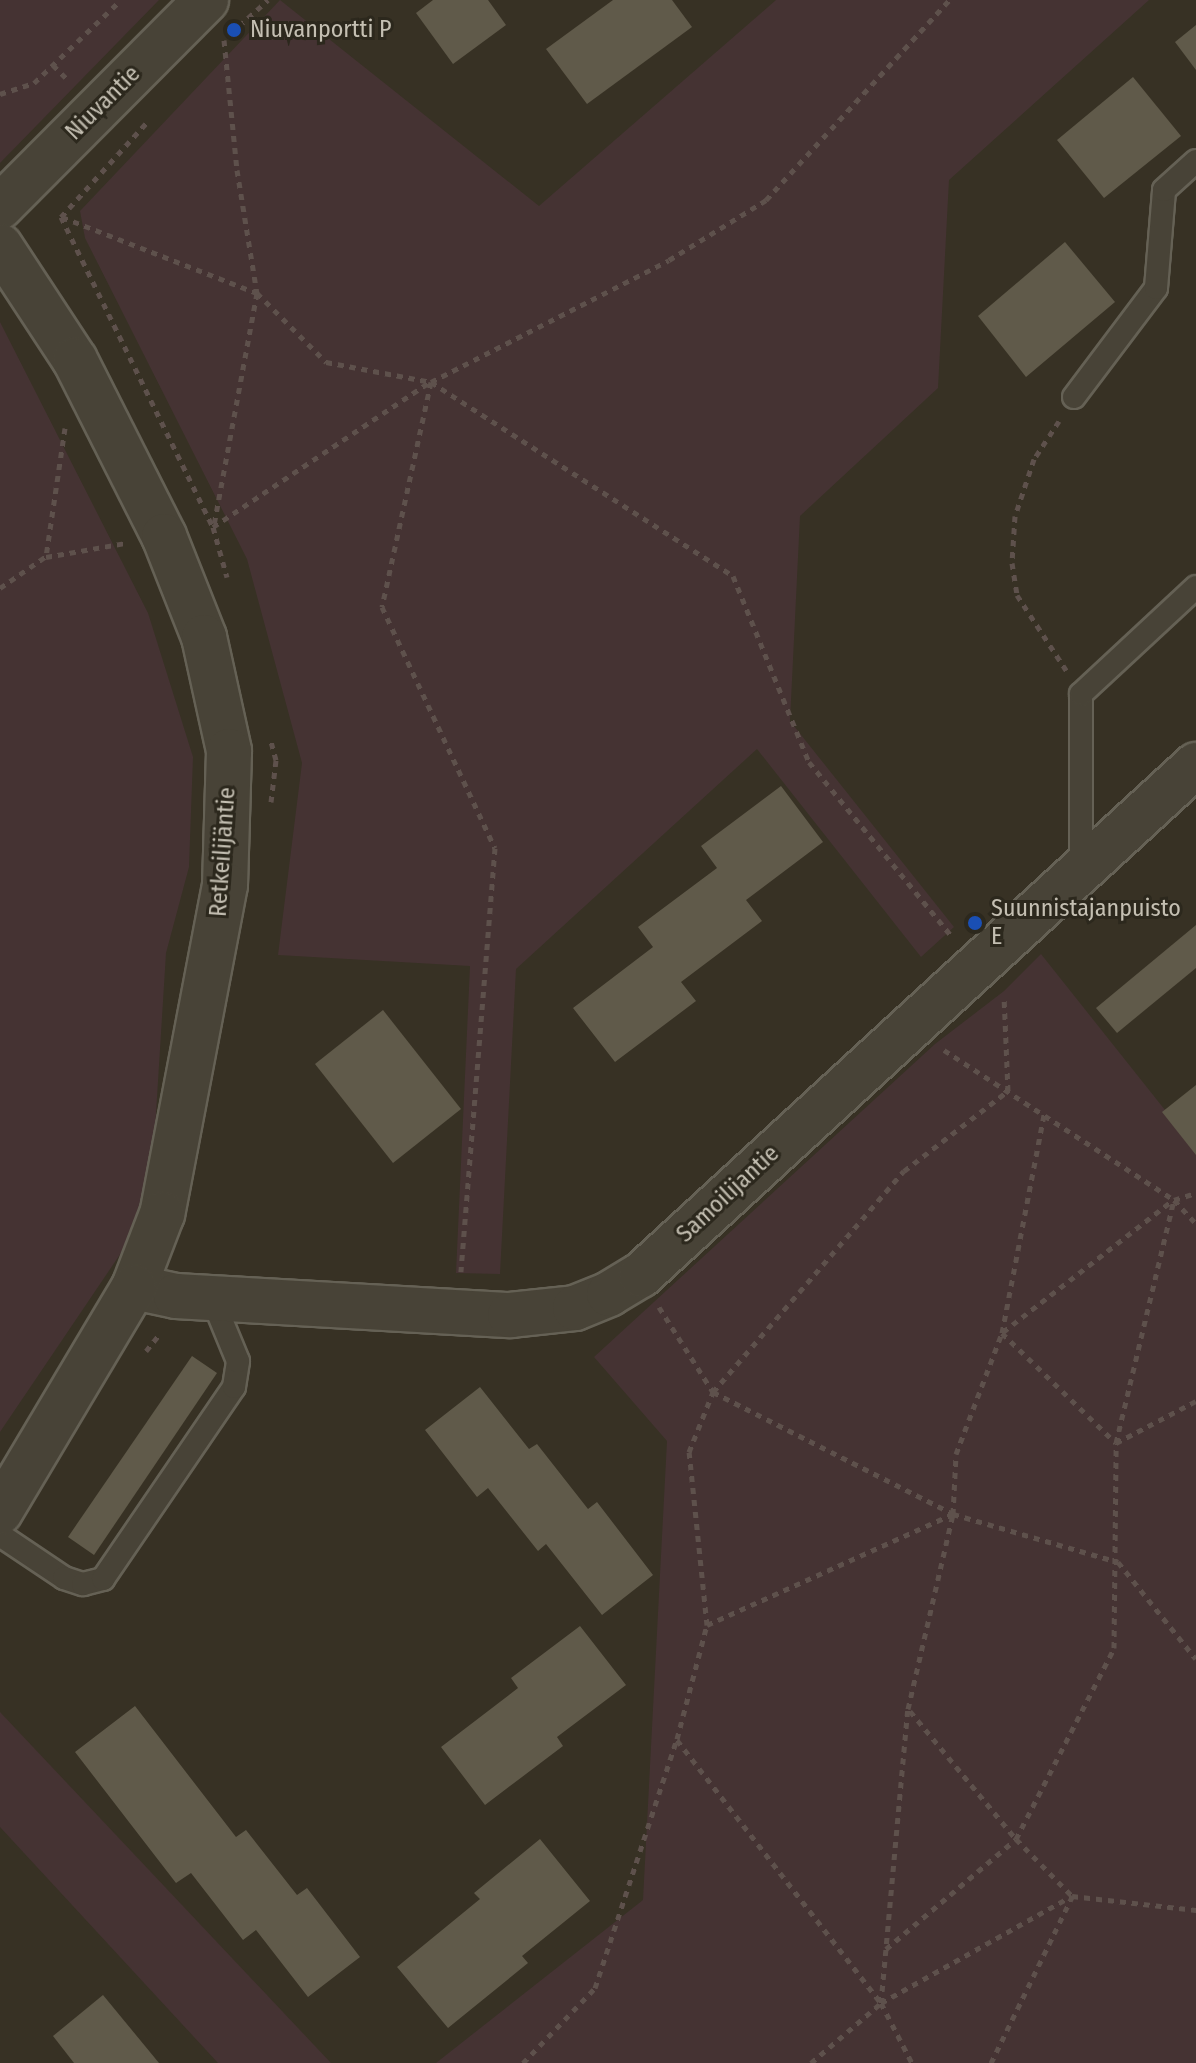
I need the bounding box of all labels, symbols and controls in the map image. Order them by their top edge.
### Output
place label: Niuvanportti P [250,16,392,44]
marker: Niuvanportti P [225,21,243,39]
street label: Niuvantie [60,60,146,146]
street label: Retkeilijäntie [204,786,242,918]
place label: Suunnistajanpuisto E [991,895,1181,951]
marker: Suunnistajanpuisto E [966,914,984,932]
street label: Samoilijantie [671,1139,785,1249]

